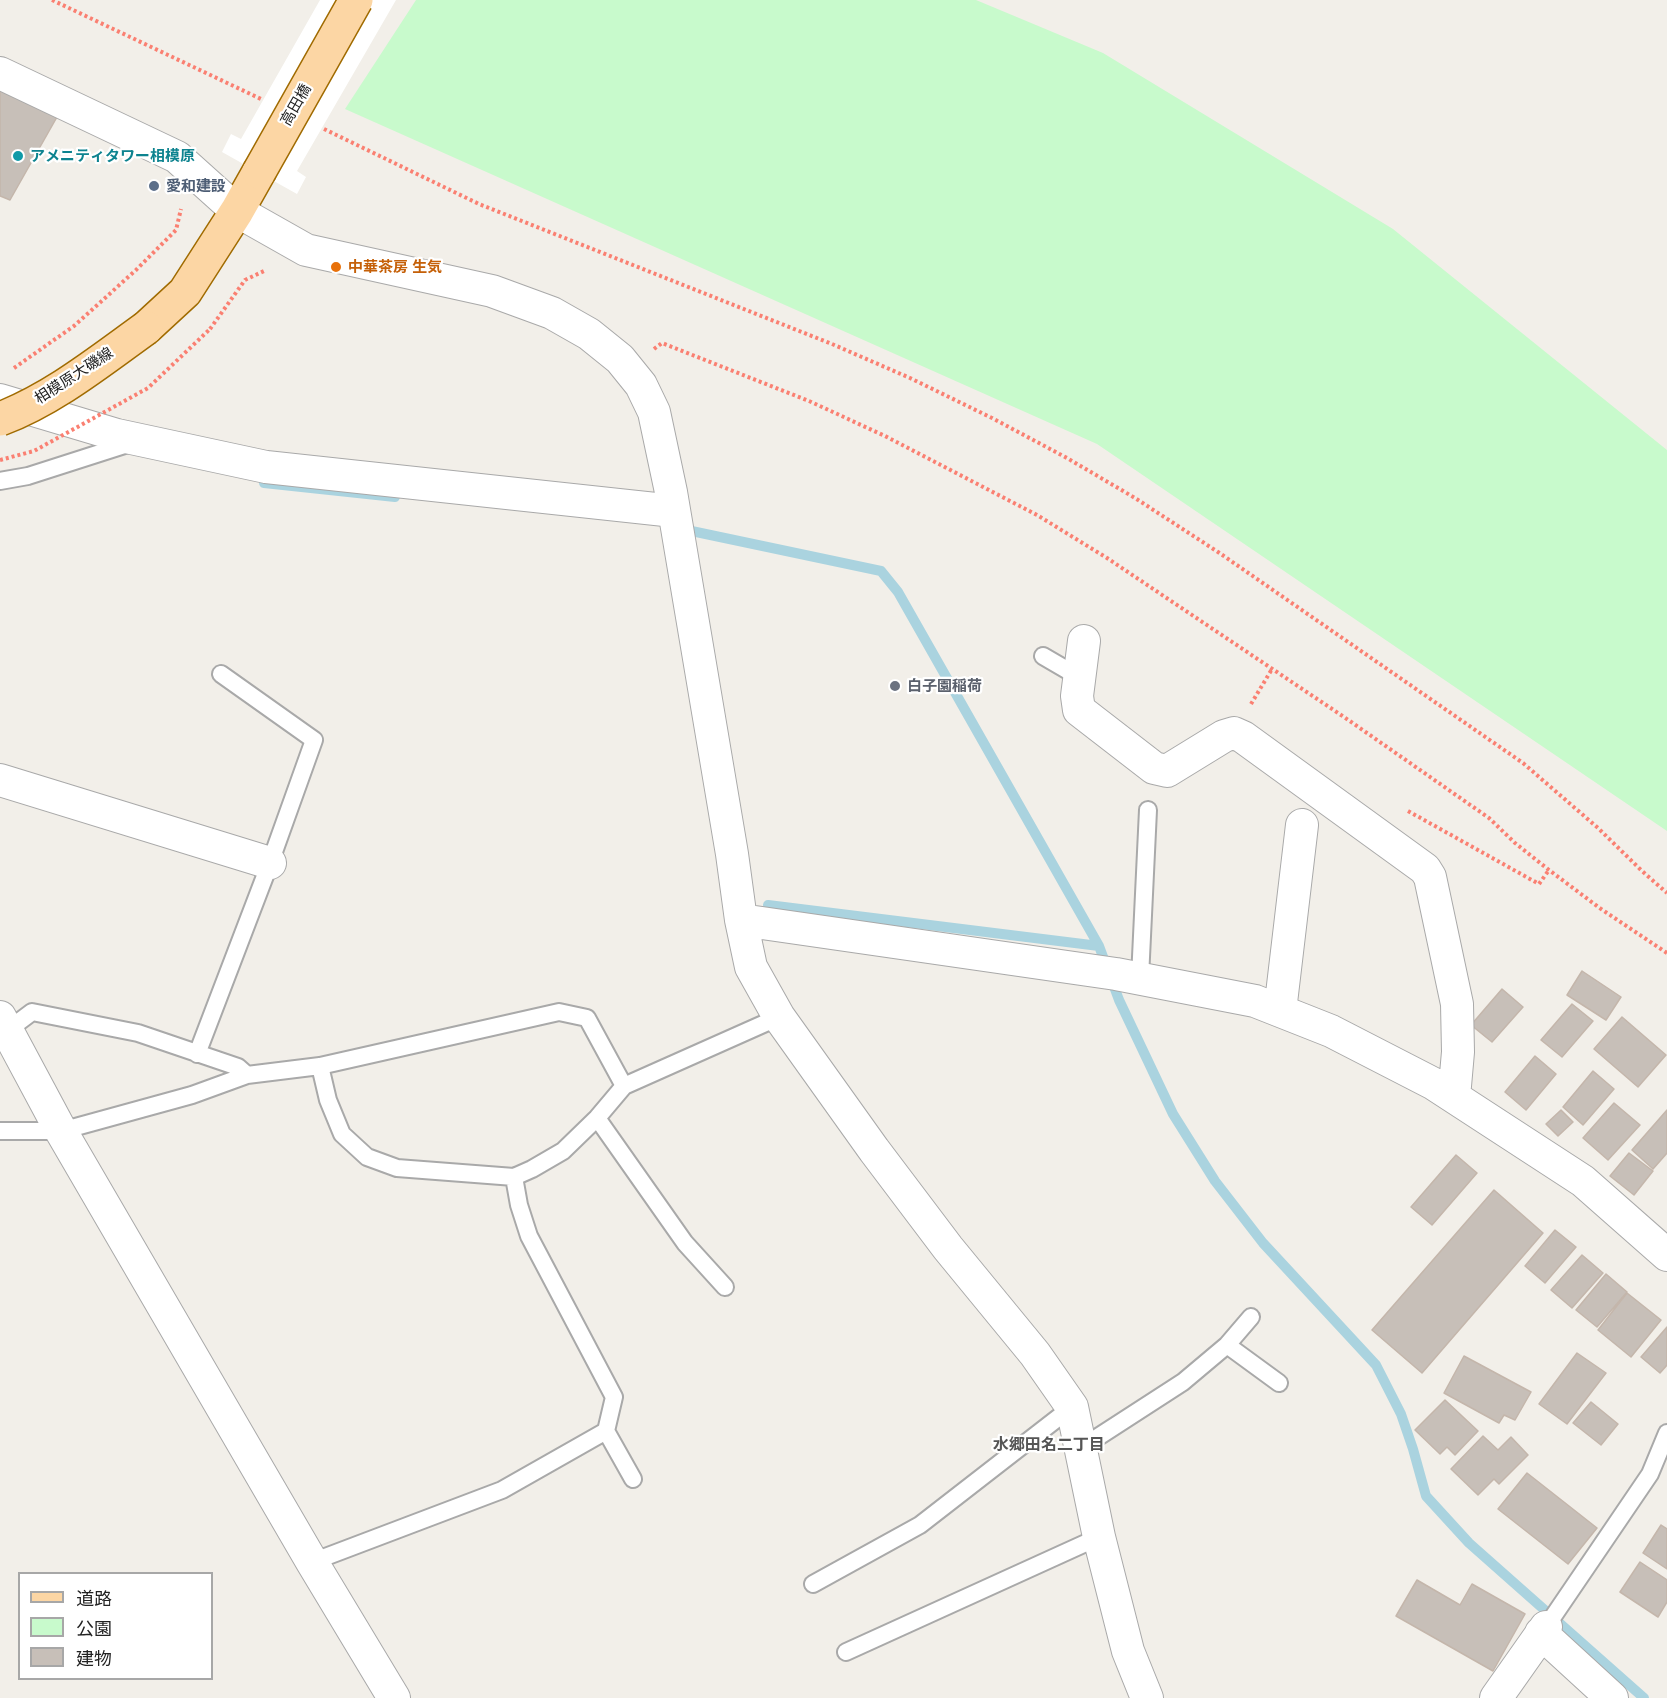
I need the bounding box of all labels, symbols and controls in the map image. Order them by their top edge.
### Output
street label: 高田橋 [277,81,315,129]
place label: アメニティタワー相模原 [30,147,195,165]
marker: アメニティタワー相模原 [11,149,25,163]
place label: 愛和建設 [166,177,226,195]
marker: 愛和建設 [147,179,161,193]
place label: 中華茶房 生気 [348,258,442,276]
marker: 中華茶房 生気 [329,260,343,274]
street label: 相模原大磯線 [31,344,117,408]
place label: 白子園稲荷 [907,677,982,695]
marker: 白子園稲荷 [888,679,902,693]
district label: 水郷田名二丁目 [993,1435,1105,1455]
legend [18,1572,213,1680]
text: 道路 [76,1587,112,1610]
text: 公園 [76,1617,112,1640]
text: 建物 [76,1647,112,1670]

